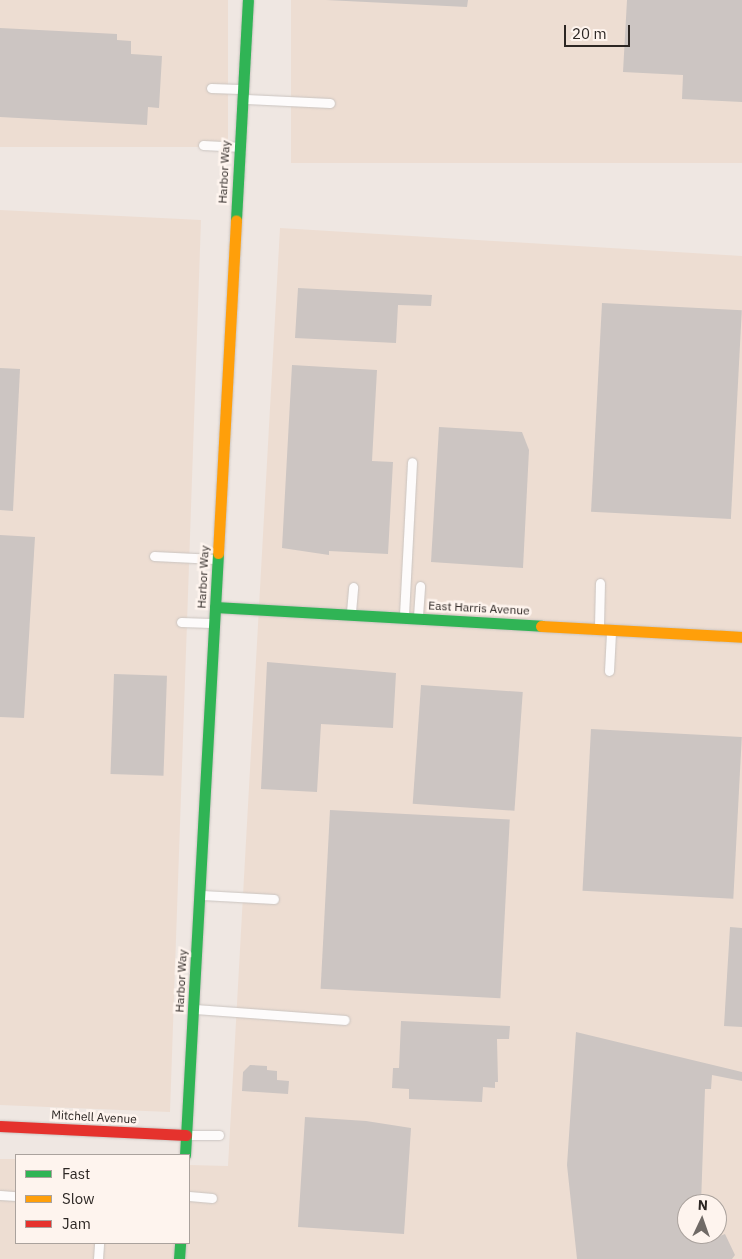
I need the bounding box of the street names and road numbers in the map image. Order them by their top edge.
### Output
street label: Harbor Way [215,140,233,204]
street label: Harbor Way [194,545,212,609]
street label: East Harris Avenue [428,598,530,618]
street label: Harbor Way [172,949,190,1013]
street label: Mitchell Avenue [51,1108,137,1126]

